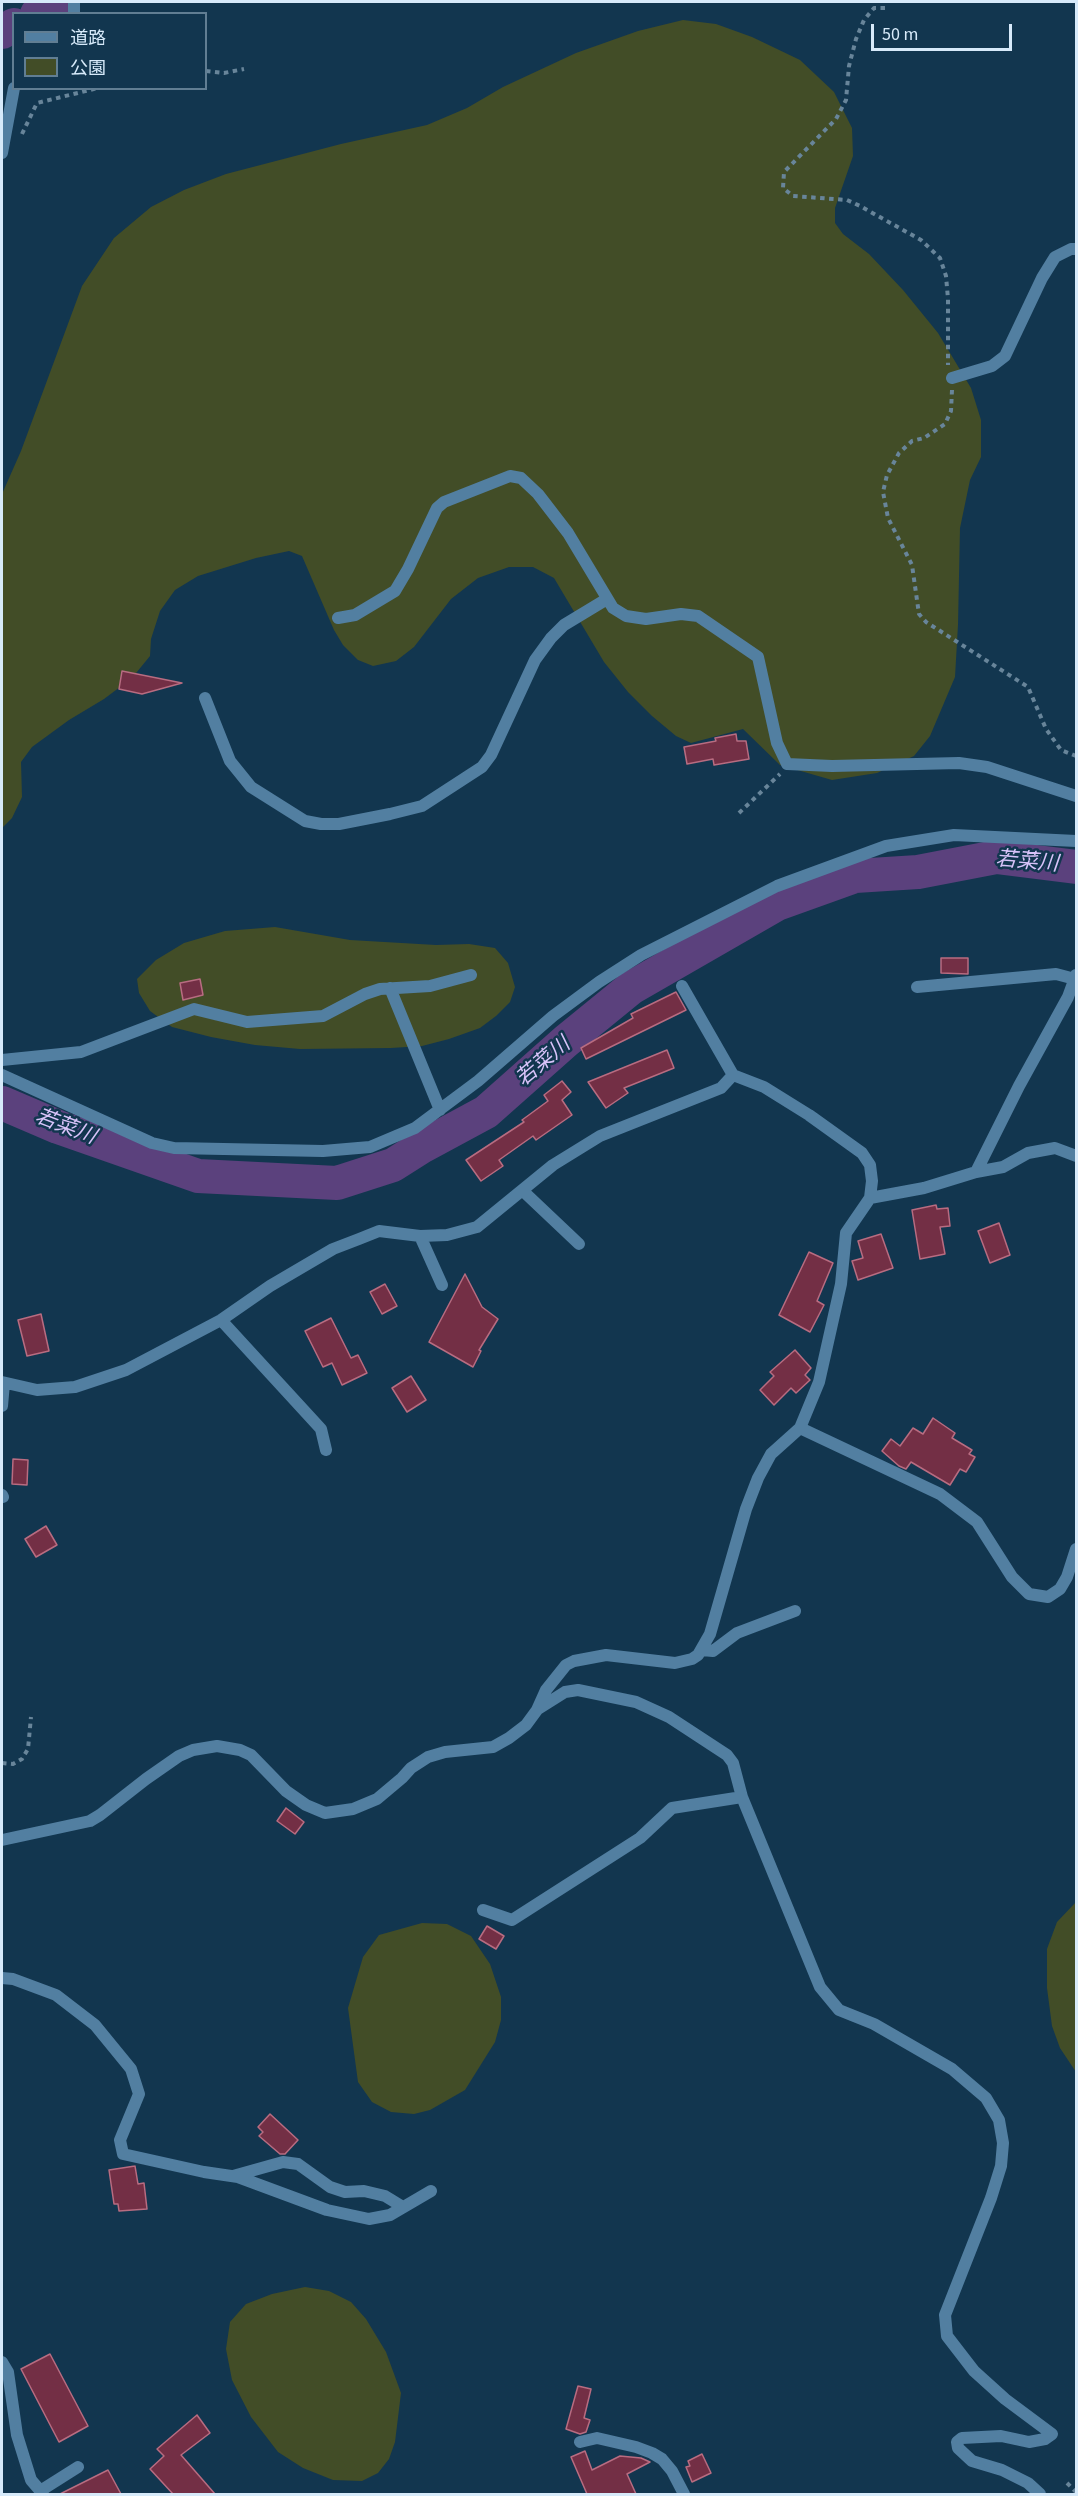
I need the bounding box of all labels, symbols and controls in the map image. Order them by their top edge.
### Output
legend [12,12,207,90]
scale bar [874,12,1015,50]
text: 50 m [882,22,918,47]
text: 道路 [70,26,106,51]
text: 公園 [70,56,106,81]
water label: 若菜川 [995,848,1059,878]
water label: 若菜川 [512,1033,576,1093]
water label: 若菜川 [31,1105,99,1151]

